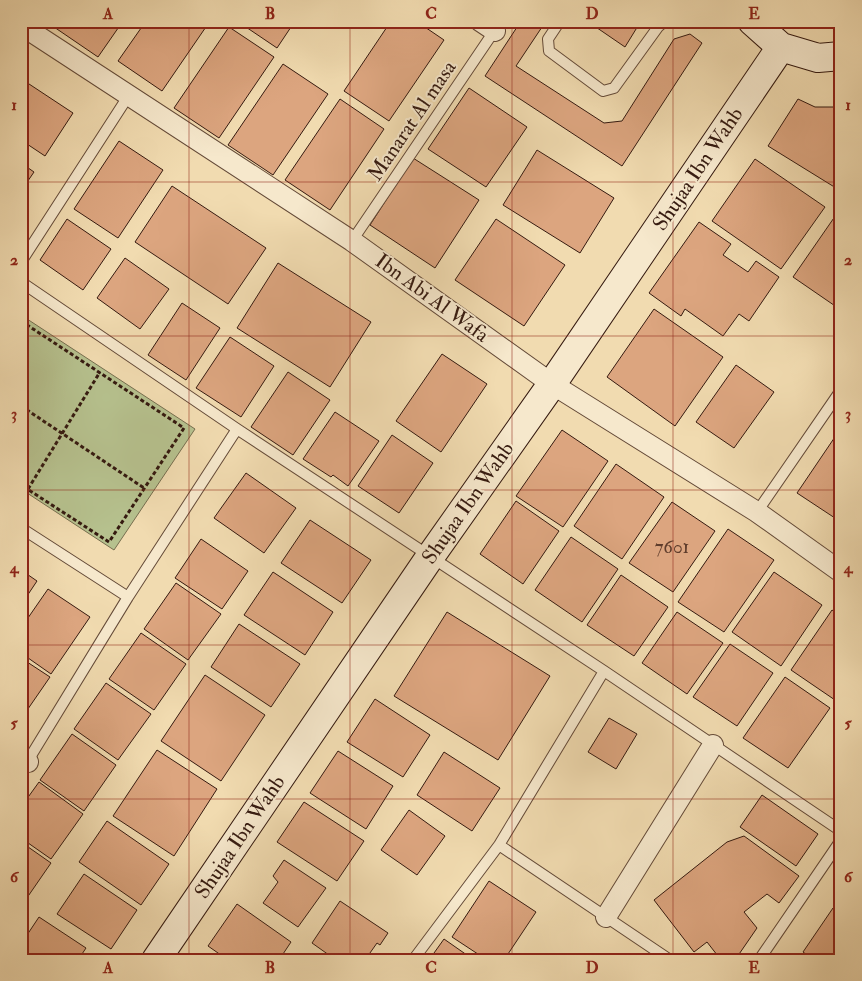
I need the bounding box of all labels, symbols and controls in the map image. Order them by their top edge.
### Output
text: A [102,4,114,24]
text: B [265,4,275,24]
text: C [425,4,437,24]
text: D [585,4,599,24]
text: E [748,4,760,24]
street label: Manarat Al masa [362,55,463,187]
text: 1 [11,95,17,115]
text: 1 [845,95,851,115]
street label: Shujaa Ibn Wahb [647,102,749,236]
street label: Ibn Abi Al Wafa [370,248,495,349]
text: 2 [10,250,18,270]
text: 2 [844,250,852,270]
text: 3 [11,404,17,424]
text: 3 [845,404,851,424]
street label: Shujaa Ibn Wahb [416,437,520,569]
house number: 7601 [655,535,689,559]
text: 4 [9,558,20,578]
text: 4 [843,558,854,578]
text: 5 [10,713,18,733]
text: 5 [844,713,852,733]
street label: Shujaa Ibn Wahb [189,770,291,904]
text: 6 [10,867,20,887]
text: 6 [844,867,854,887]
text: A [102,958,114,978]
text: B [265,958,275,978]
text: C [425,958,437,978]
text: D [585,958,599,978]
text: E [748,958,760,978]

